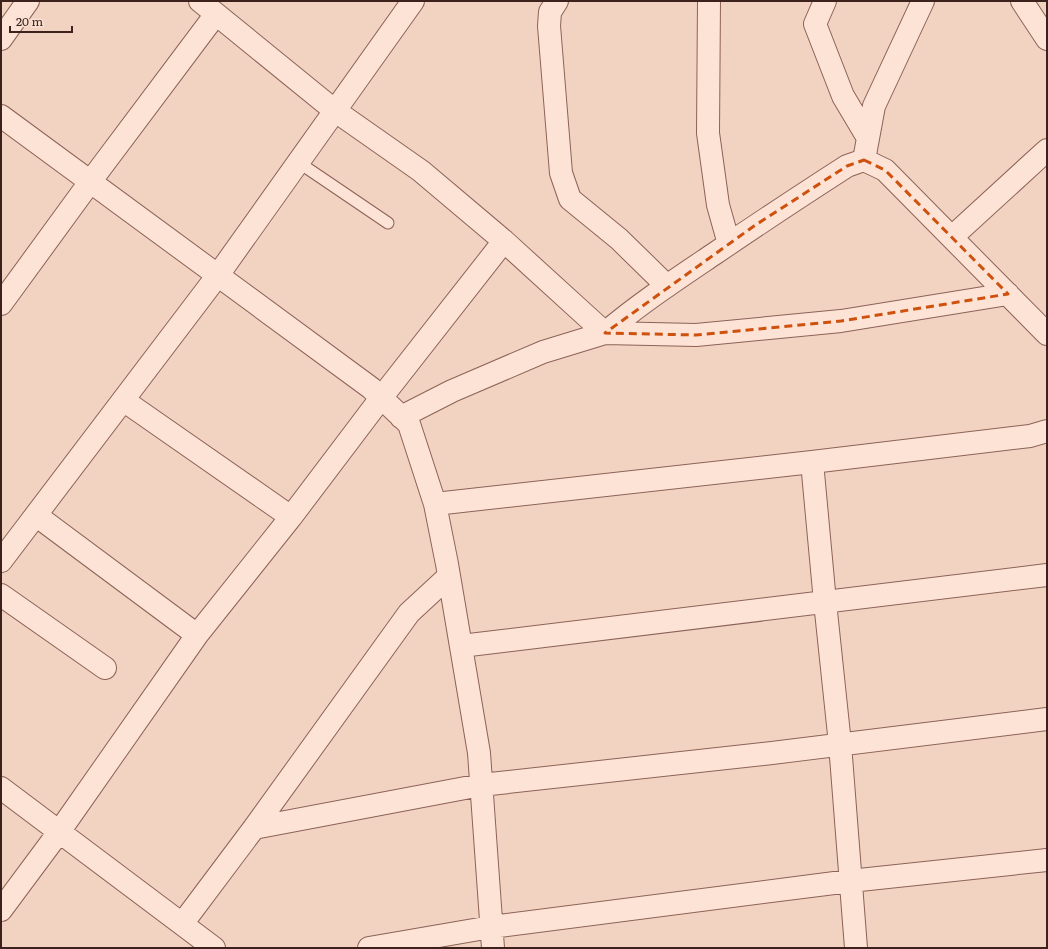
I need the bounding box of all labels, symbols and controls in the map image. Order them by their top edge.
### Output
scale bar [10,8,72,34]
text: 20 m [16,12,43,30]

